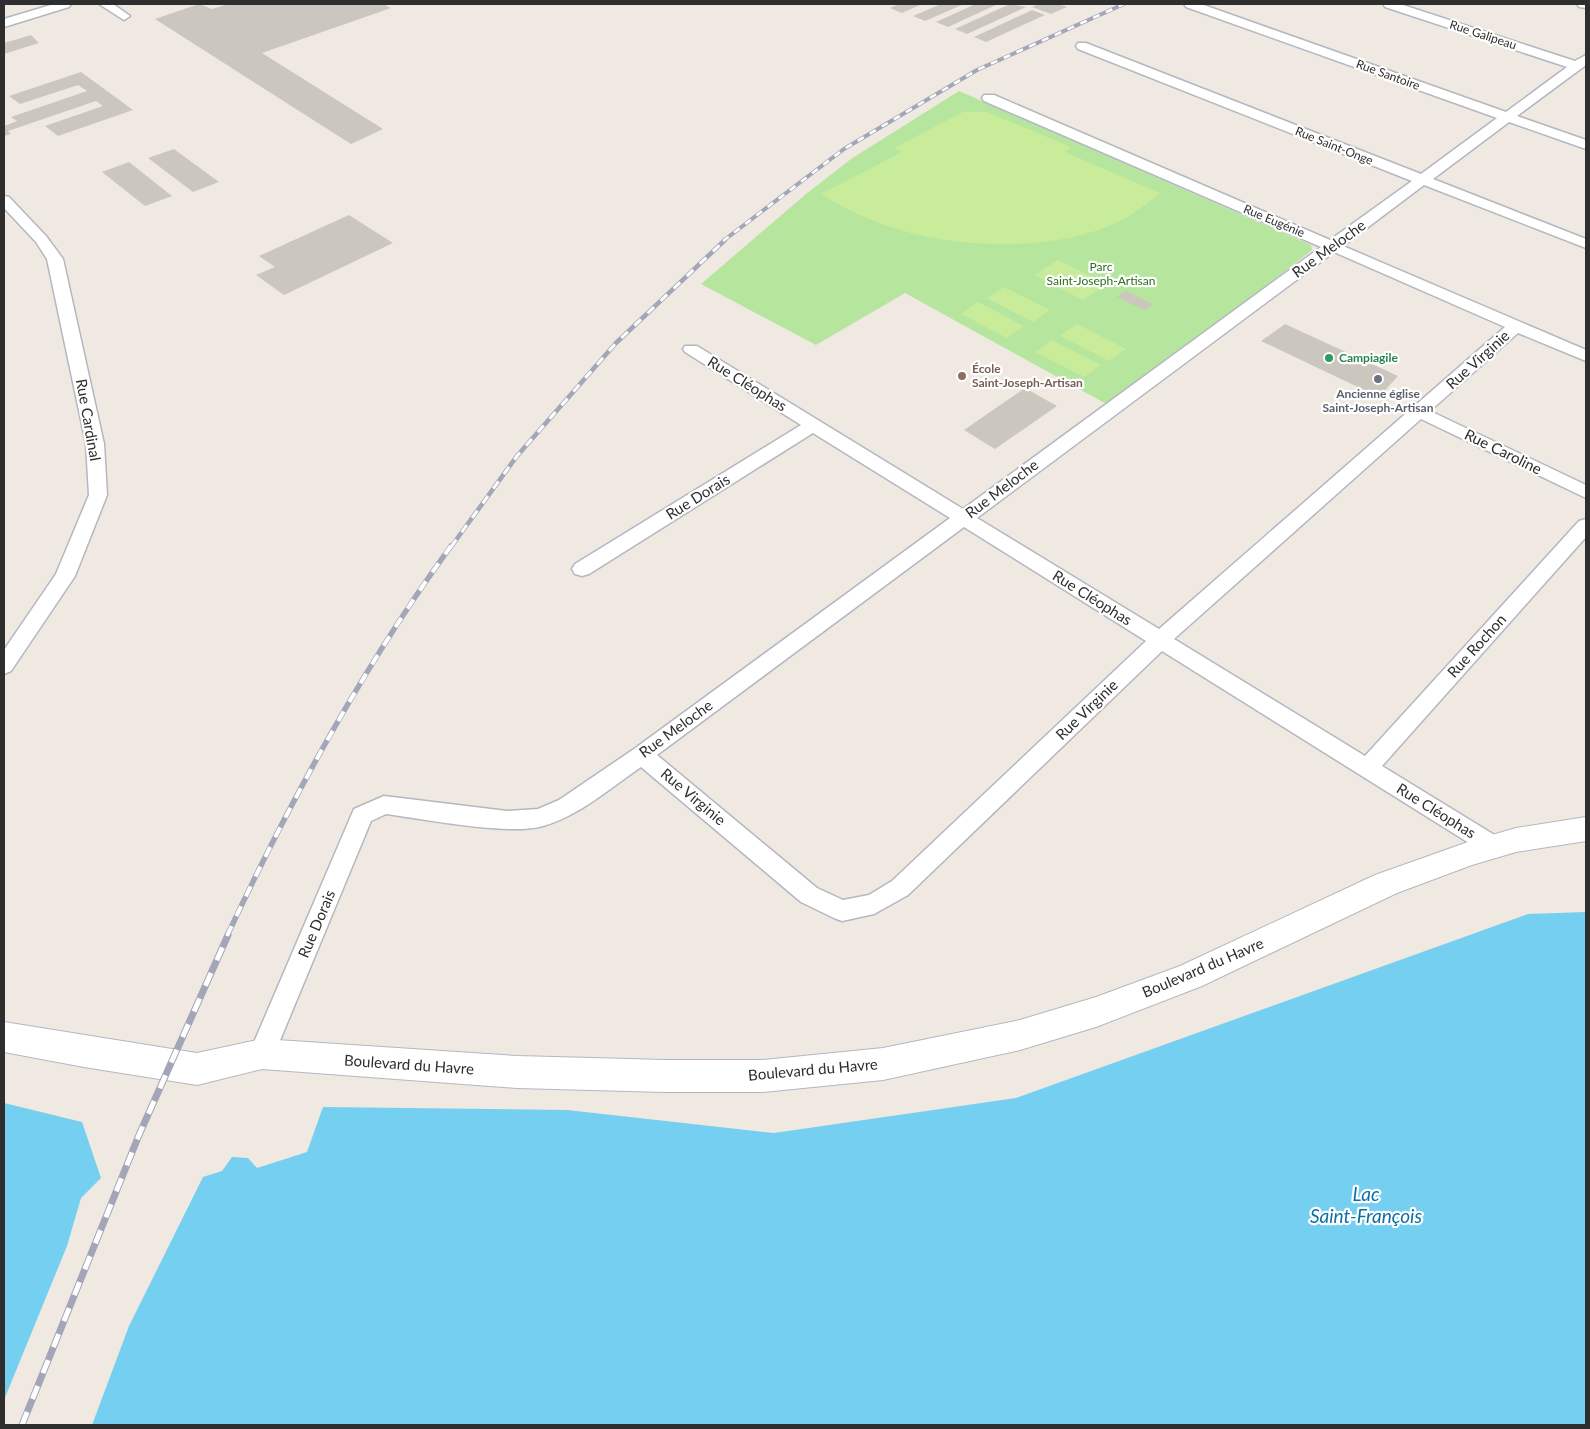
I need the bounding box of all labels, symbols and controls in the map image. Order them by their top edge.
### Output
street label: Rue Galipeau [1448,17,1519,52]
street label: Rue Santoire [1354,56,1422,93]
street label: Rue Saint-Onge [1293,123,1375,168]
street label: Rue Eugénie [1241,201,1307,240]
street label: Rue Meloche [1288,215,1369,281]
park label: Parc Saint-Joseph-Artisan [1047,259,1155,288]
street label: Rue Virginie [1442,326,1513,392]
place label: Campiagile [1339,350,1398,365]
street label: Rue Cléophas [705,352,790,415]
marker: Campiagile [1323,352,1335,364]
place label: École Saint-Joseph-Artisan [972,361,1083,390]
marker: École Saint-Joseph-Artisan [956,370,968,382]
marker: Ancienne église Saint-Joseph-Artisan [1372,373,1384,385]
street label: Rue Cardinal [73,377,105,462]
place label: Ancienne église Saint-Joseph-Artisan [1323,386,1434,415]
street label: Rue Caroline [1462,425,1545,478]
street label: Rue Meloche [962,455,1041,521]
street label: Rue Dorais [662,469,733,523]
street label: Rue Cléophas [1050,566,1135,629]
street label: Rue Rochon [1443,610,1509,681]
street label: Rue Virginie [1052,675,1121,743]
street label: Rue Meloche [635,695,716,761]
street label: Rue Virginie [658,764,730,829]
street label: Rue Cléophas [1394,779,1479,842]
street label: Rue Dorais [294,887,338,960]
street label: Boulevard du Havre [1139,933,1266,1001]
street label: Boulevard du Havre [344,1050,475,1078]
street label: Boulevard du Havre [747,1054,879,1084]
water label: Lac Saint-François [1310,1182,1422,1227]

